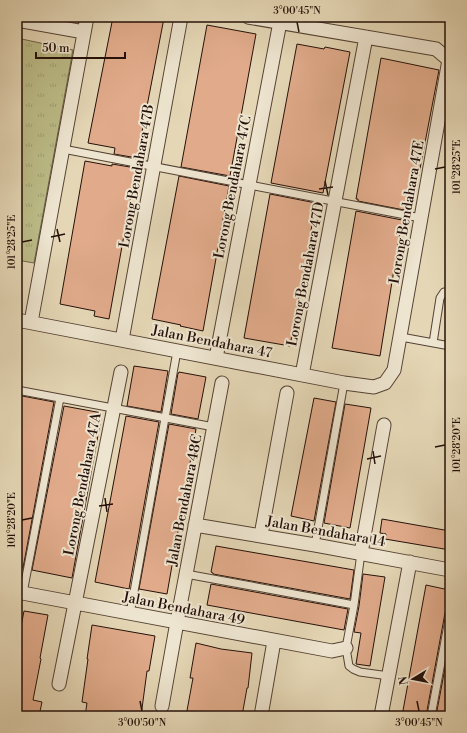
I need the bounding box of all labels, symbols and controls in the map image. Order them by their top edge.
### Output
text: 3°00'45"N [273,5,321,17]
scale bar [36,34,125,60]
text: 50 m [42,41,70,56]
street label: Lorong Bendahara 47B [115,103,158,249]
street label: Lorong Bendahara 47C [210,114,256,260]
street label: Lorong Bendahara 47E [385,139,428,285]
text: 101°28'25"E [451,140,463,194]
street label: Lorong Bendahara 47D [283,200,329,348]
text: 101°28'25"E [6,215,18,269]
street label: Jalan Bendahara 47 [149,321,273,362]
street label: Lorong Bendahara 47A [60,411,106,557]
text: 101°28'20"E [451,417,463,473]
street label: Jalan Bendahara 48C [163,433,207,569]
text: 101°28'20"E [6,492,18,548]
street label: Jalan Bendahara 14 [264,512,387,551]
street label: Jalan Bendahara 49 [120,588,246,630]
north arrow [393,659,433,699]
text: N [396,675,412,686]
text: 3°00'50"N [118,717,167,729]
text: 3°00'45"N [395,717,443,729]

